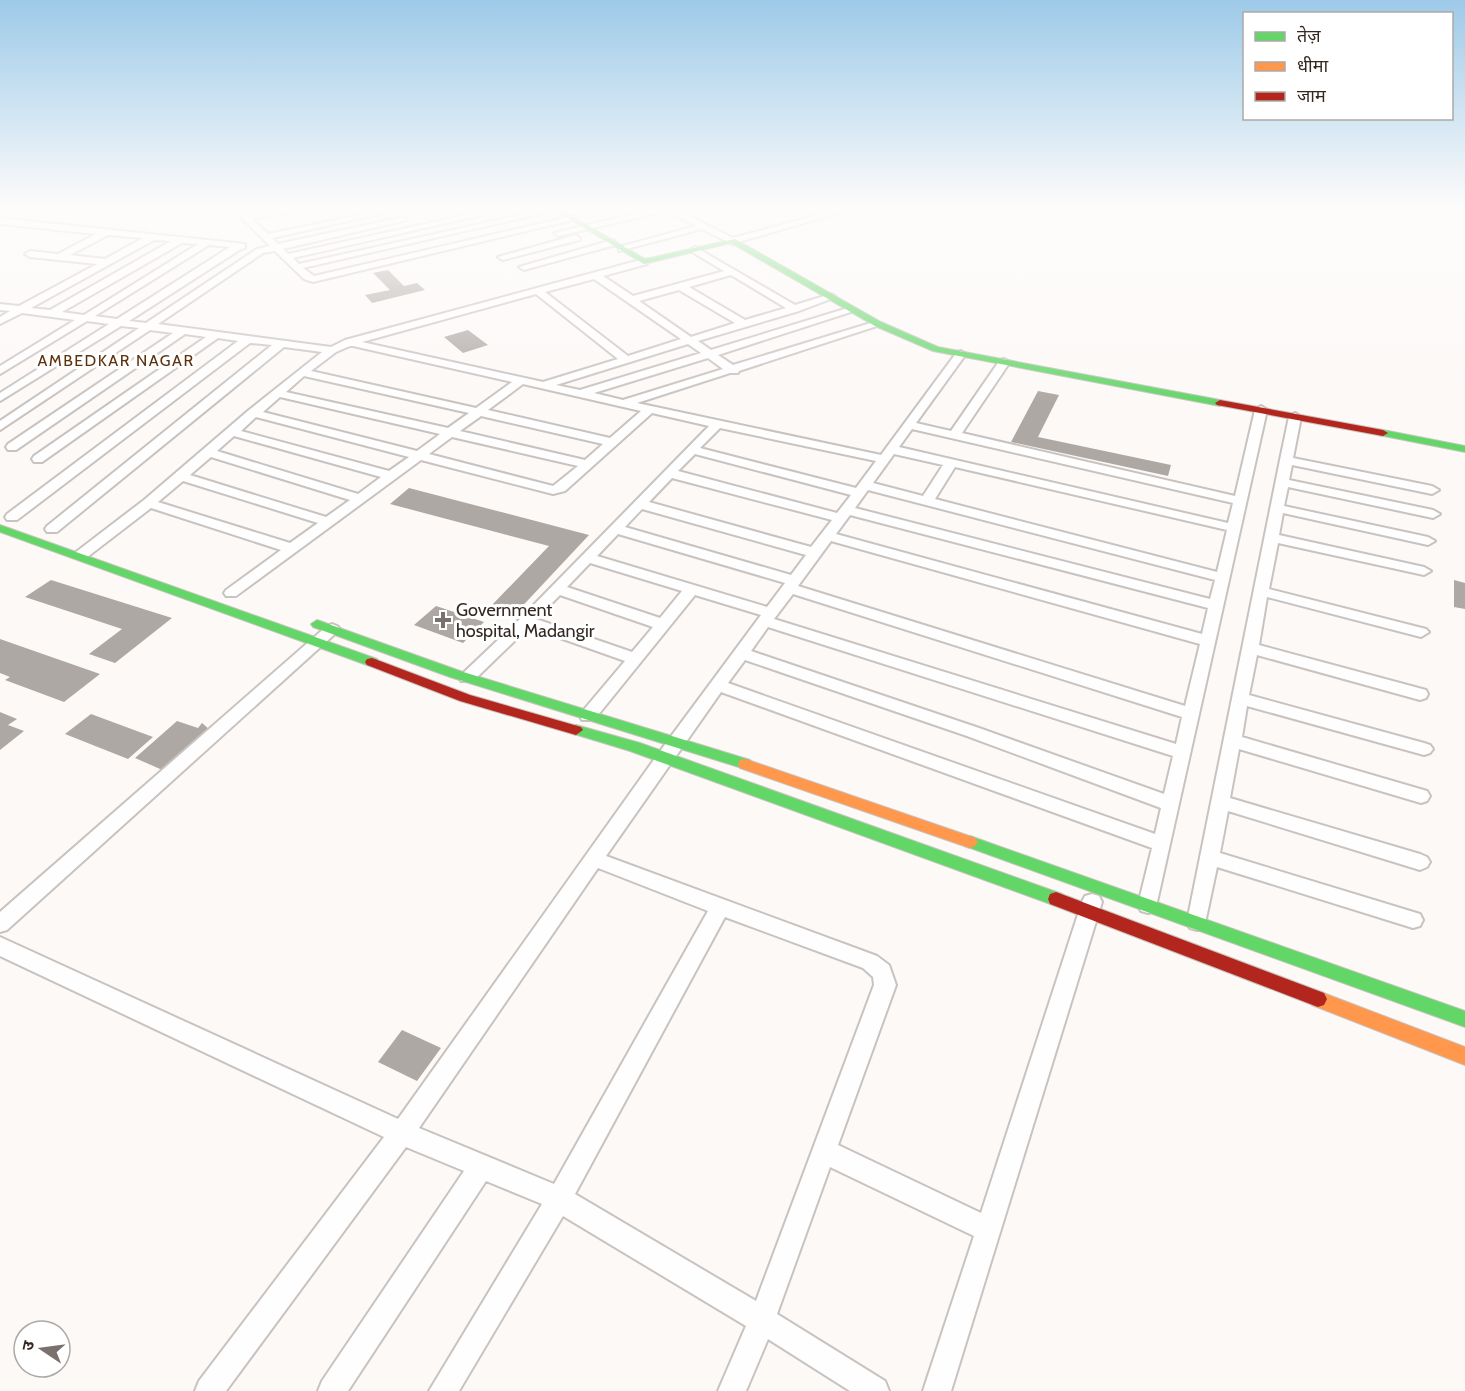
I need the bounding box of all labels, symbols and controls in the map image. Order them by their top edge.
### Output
legend [1243,12,1453,120]
text: तेज़ [1297,25,1321,47]
text: धीमा [1297,55,1328,77]
text: जाम [1297,85,1327,107]
district label: AMBEDKAR NAGAR [37,351,195,370]
place label: Government hospital, Madangir [456,599,595,642]
marker: Government hospital, Madangir [434,611,452,629]
north arrow [12,1319,72,1379]
text: उ [18,1338,38,1352]

